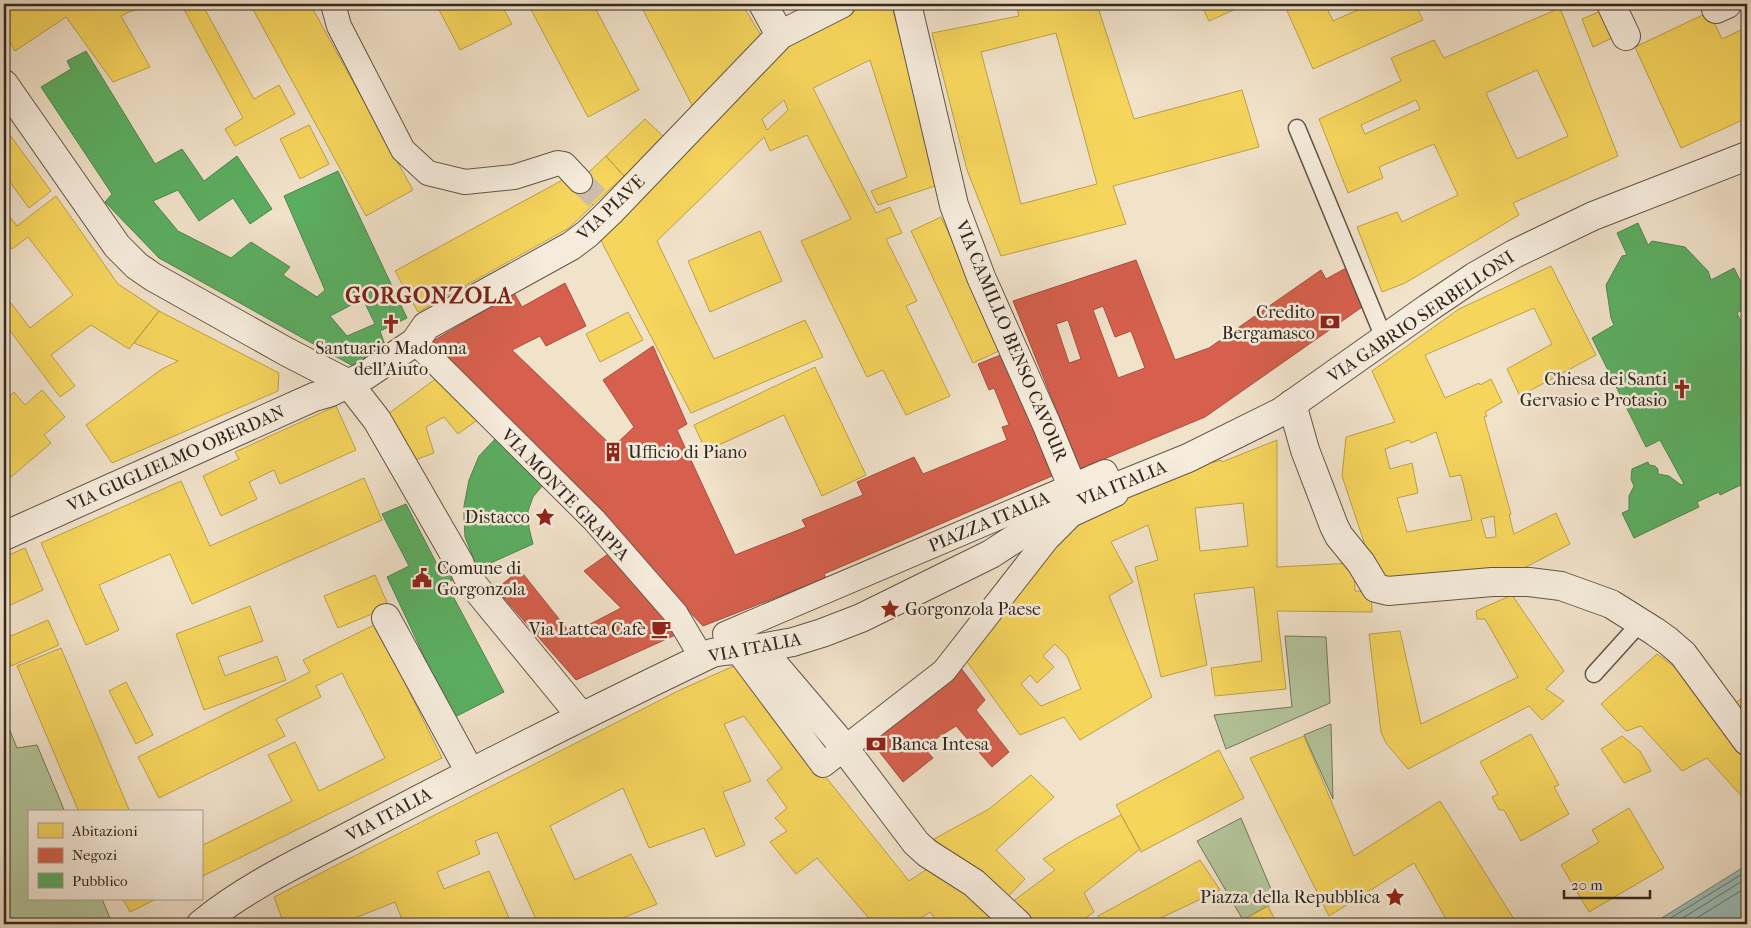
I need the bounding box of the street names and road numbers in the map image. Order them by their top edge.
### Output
street label: VIA PIAVE [572,171,649,246]
street label: VIA CAMILLO BENSO CAVOUR [950,216,1072,466]
street label: VIA GABRIO SERBELLONI [1323,247,1518,388]
street label: VIA GUGLIELMO OBERDAN [63,401,288,517]
street label: VIA MONTE GRAPPA [496,424,634,566]
street label: VIA ITALIA [1073,456,1170,512]
street label: PIAZZA ITALIA [925,487,1053,557]
street label: VIA ITALIA [706,629,804,667]
street label: VIA ITALIA [342,783,436,847]

